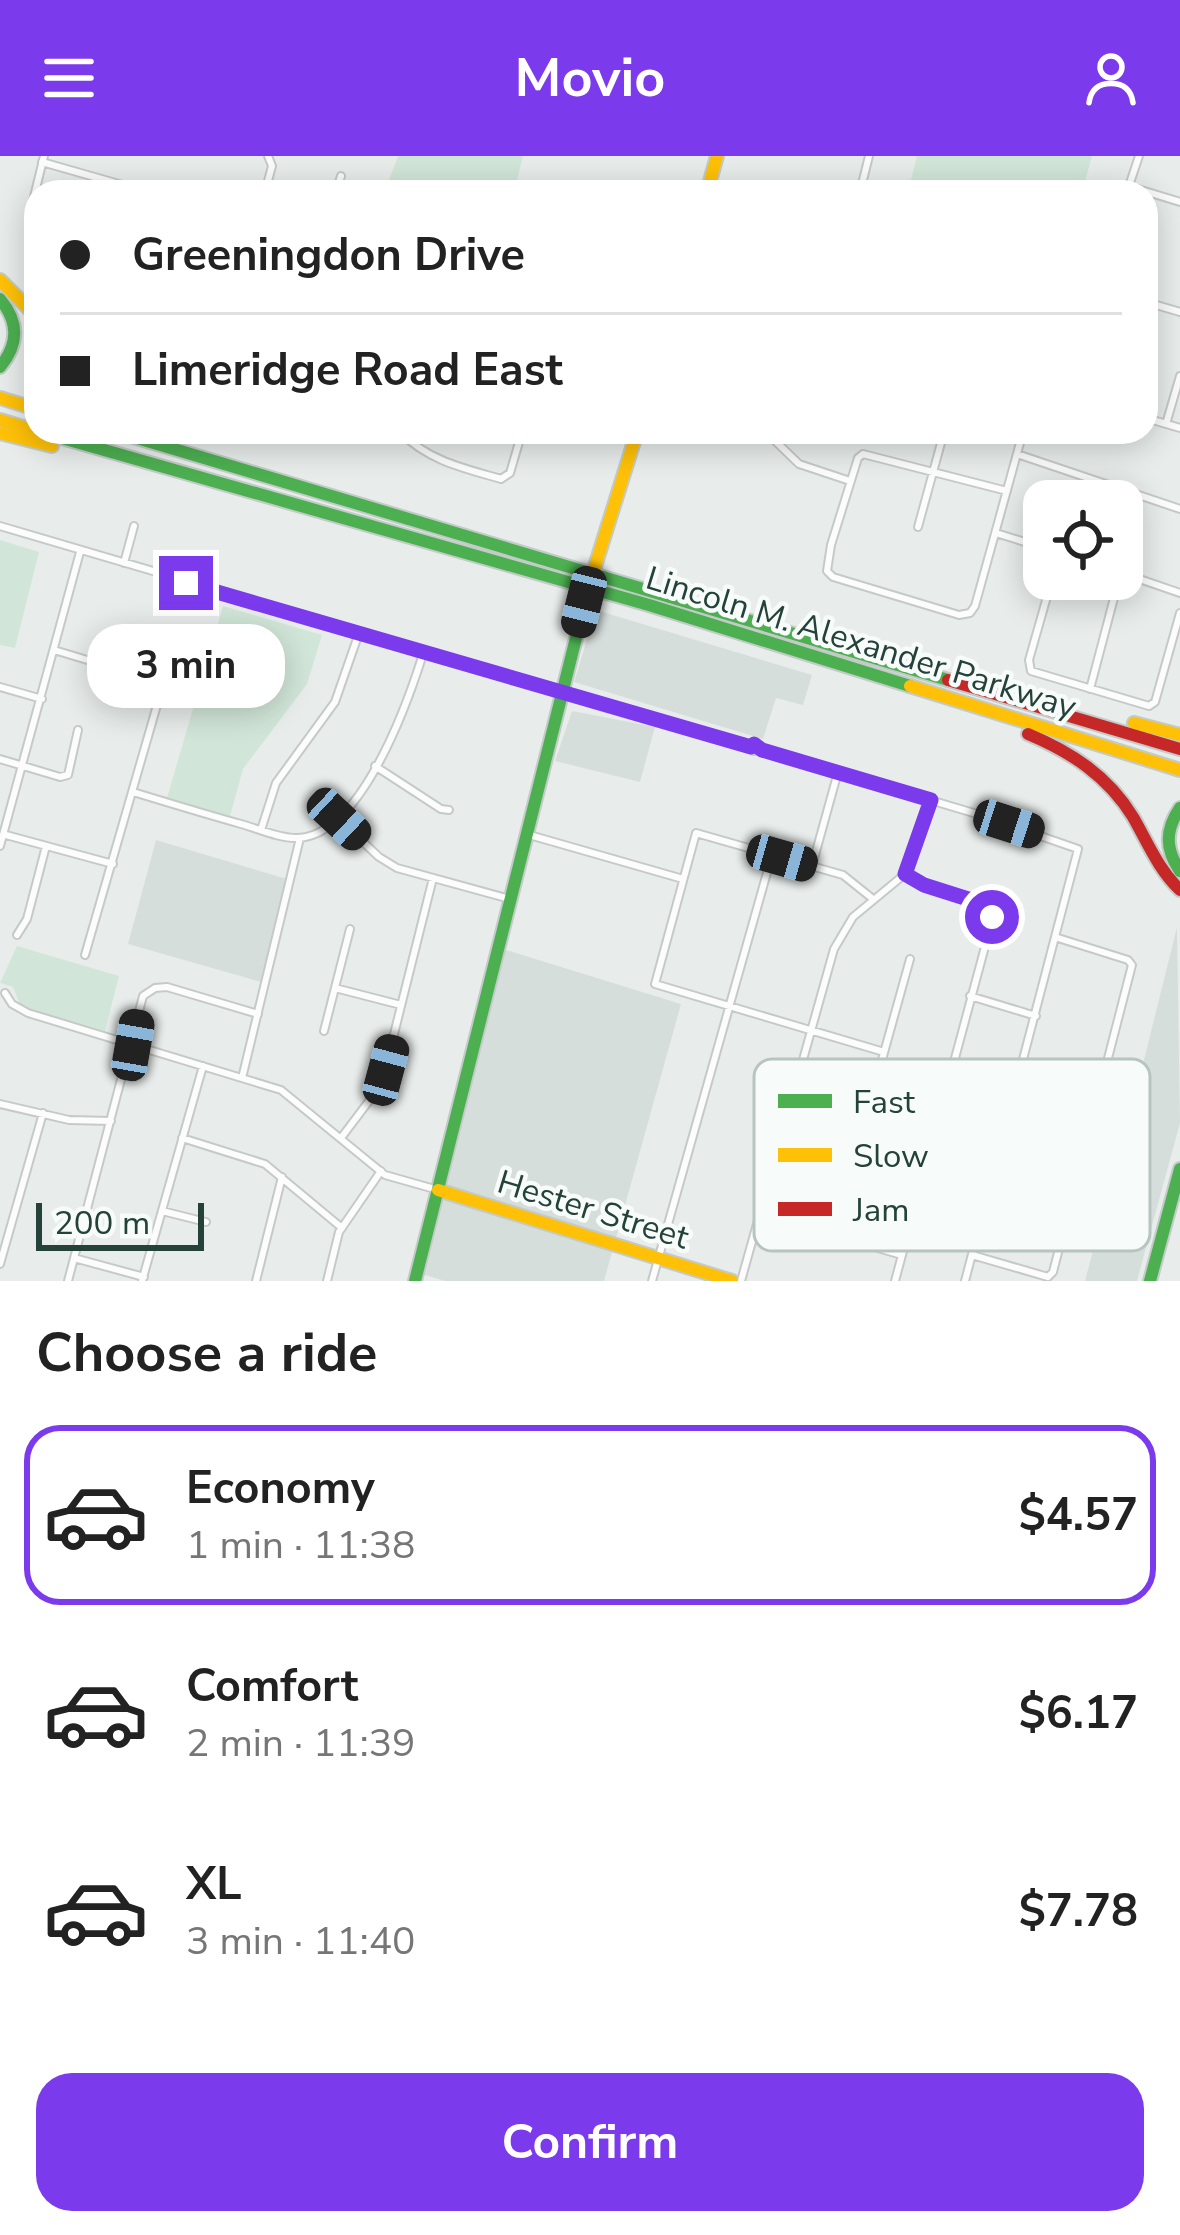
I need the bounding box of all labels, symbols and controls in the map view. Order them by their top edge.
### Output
text: Movio [515,41,665,115]
icon: menu [36,45,102,111]
icon: person [1078,45,1144,111]
text: Greeningdon Drive [132,225,525,286]
text: Limeridge Road East [132,340,563,401]
map controls [1023,480,1143,600]
button: locate [1023,480,1143,600]
route end [159,556,213,610]
street label: Lincoln M. Alexander Parkway [640,556,1082,730]
car [558,563,610,641]
callout: 3 min [87,625,285,709]
text: 3 min [136,639,236,692]
car [300,781,378,857]
car [969,796,1049,852]
car [742,831,822,885]
route start [965,890,1019,944]
car [109,1006,157,1084]
car [359,1031,413,1109]
legend [754,1059,1150,1251]
text: Fast [853,1080,916,1125]
text: Slow [853,1134,929,1179]
street label: Hester Street [492,1160,695,1261]
text: Jam [852,1188,909,1233]
scale bar [36,1197,204,1250]
text: 200 m [54,1201,150,1246]
text: Choose a ride [36,1316,377,1390]
text: Economy [186,1458,375,1519]
icon: car [42,1461,150,1569]
text: $4.57 [1019,1485,1138,1546]
text: 1 min · 11:38 [186,1519,415,1572]
text: Comfort [186,1656,358,1717]
icon: car [42,1659,150,1767]
text: $6.17 [1019,1683,1138,1744]
text: 2 min · 11:39 [186,1717,415,1770]
text: XL [186,1854,242,1915]
icon: car [42,1857,150,1965]
text: $7.78 [1019,1881,1138,1942]
text: 3 min · 11:40 [186,1915,415,1968]
button: Confirm [36,2073,1144,2211]

